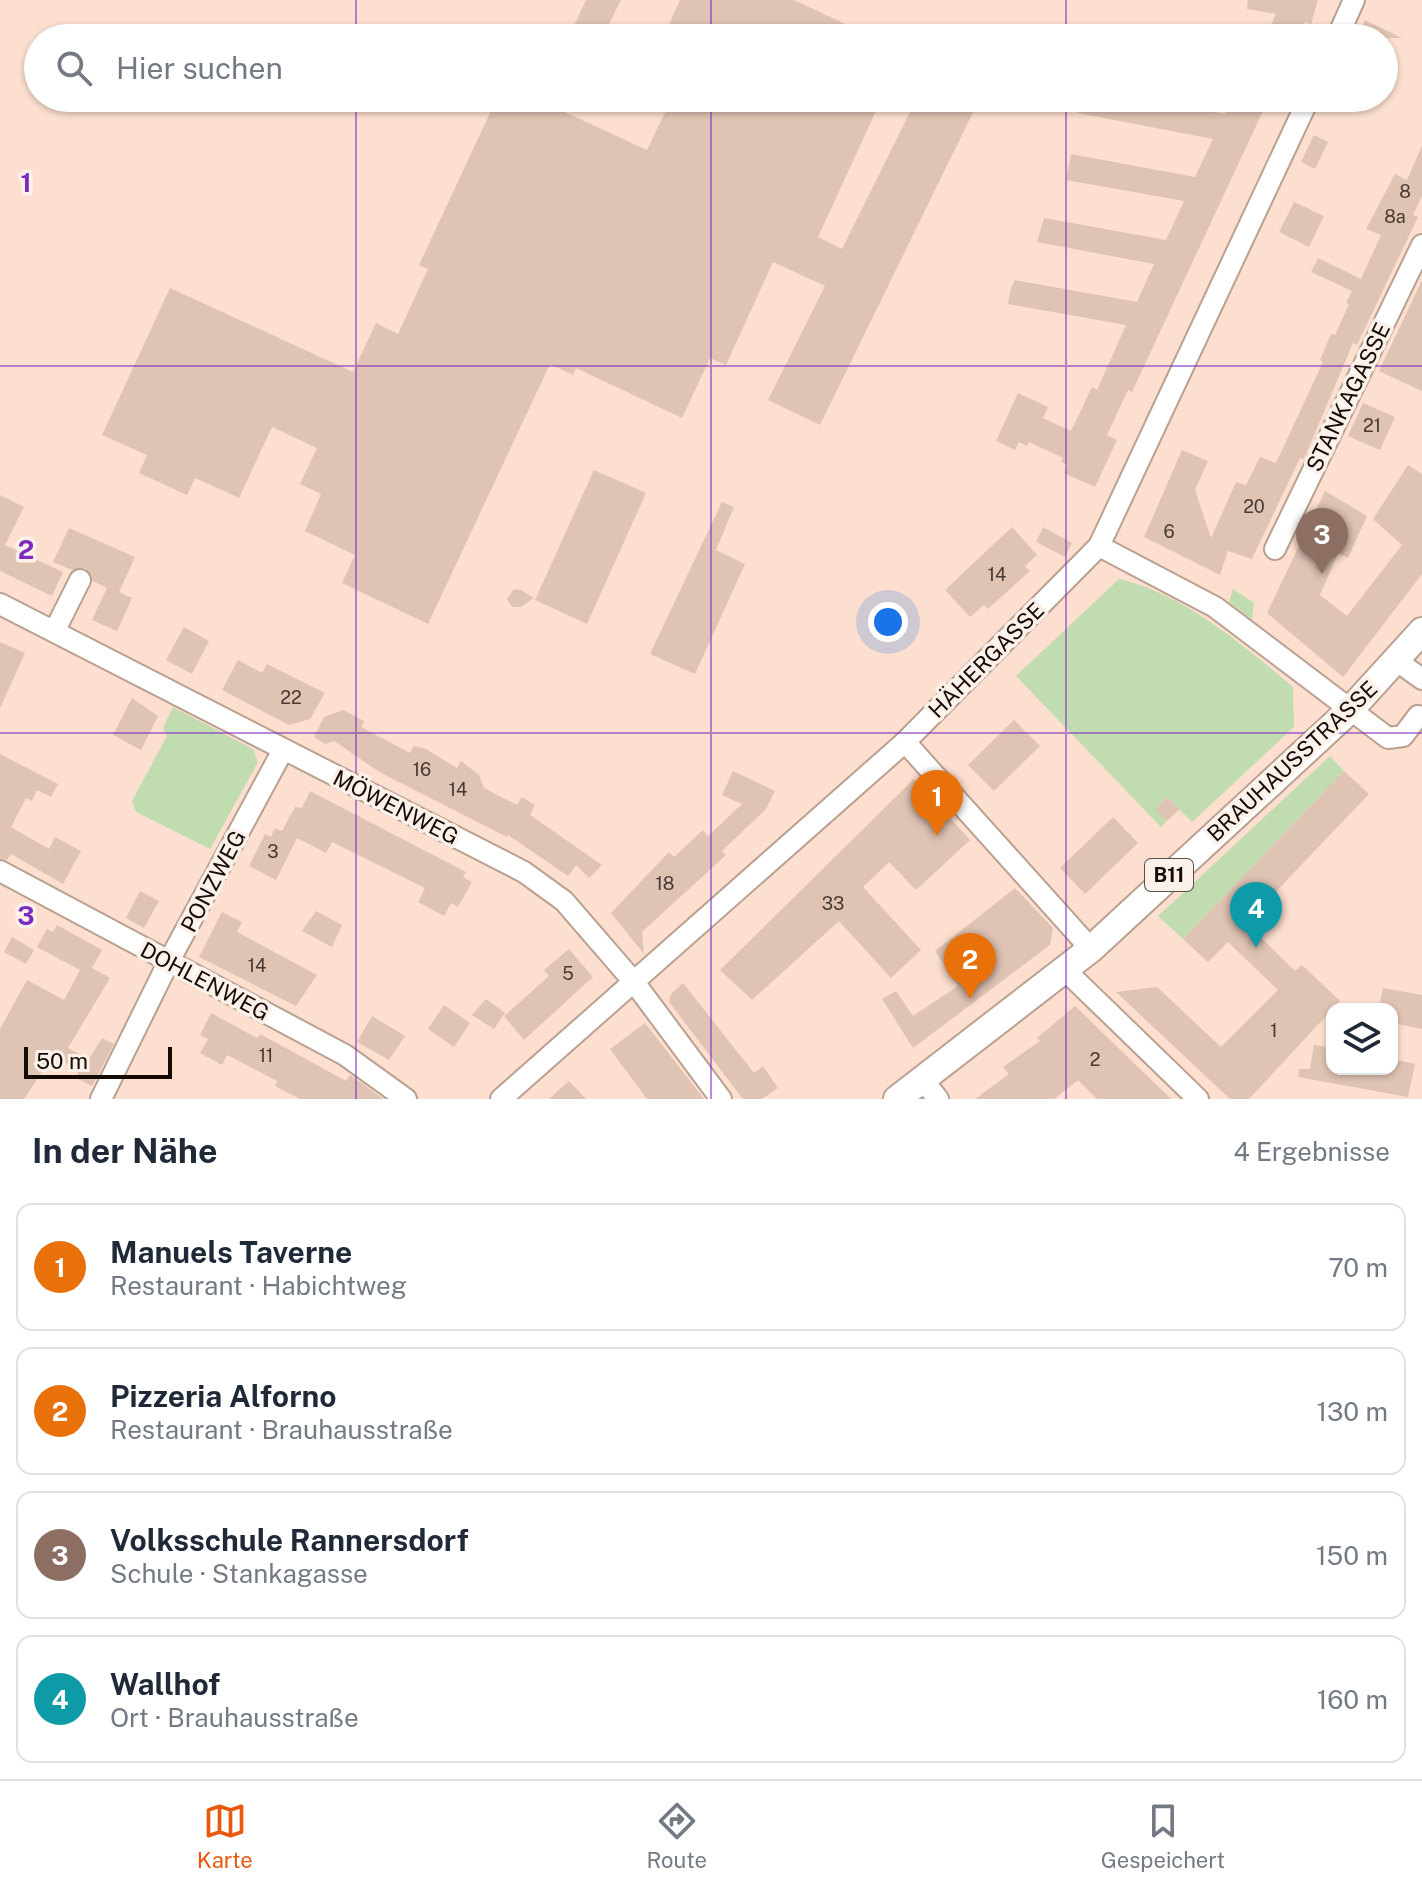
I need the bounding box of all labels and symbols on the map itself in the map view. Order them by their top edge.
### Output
text: 1 [20,167,32,198]
house number: 8 [1399,181,1411,202]
house number: 8a [1384,206,1406,227]
street label: STANKAGASSE [1301,318,1395,476]
house number: 21 [1363,415,1381,436]
house number: 20 [1243,496,1265,517]
pin: 3 [1296,508,1348,574]
house number: 6 [1163,521,1175,542]
text: 2 [18,534,34,565]
house number: 14 [988,564,1006,585]
street label: HÄHERGASSE [922,596,1049,723]
your location [868,602,908,642]
street label: BRAUHAUSSTRASSE [1202,675,1382,847]
house number: 22 [280,687,302,708]
house number: 16 [413,759,431,780]
street label: MÖWENWEG [329,763,464,850]
pin: 1 [911,770,963,836]
house number: 14 [449,779,467,800]
street label: PONZWEG [175,826,251,936]
house number: 3 [267,841,279,862]
road number: B11 [1145,859,1193,891]
house number: 18 [656,873,674,894]
pin: 4 [1230,882,1282,948]
house number: 33 [822,893,844,914]
text: 3 [17,900,35,931]
pin: 2 [944,933,996,999]
street label: DOHLENWEG [136,936,274,1026]
house number: 14 [248,955,266,976]
house number: 5 [562,963,574,984]
house number: 1 [1270,1020,1278,1041]
scale bar [24,1043,172,1079]
house number: 11 [259,1045,273,1066]
house number: 2 [1090,1049,1100,1070]

